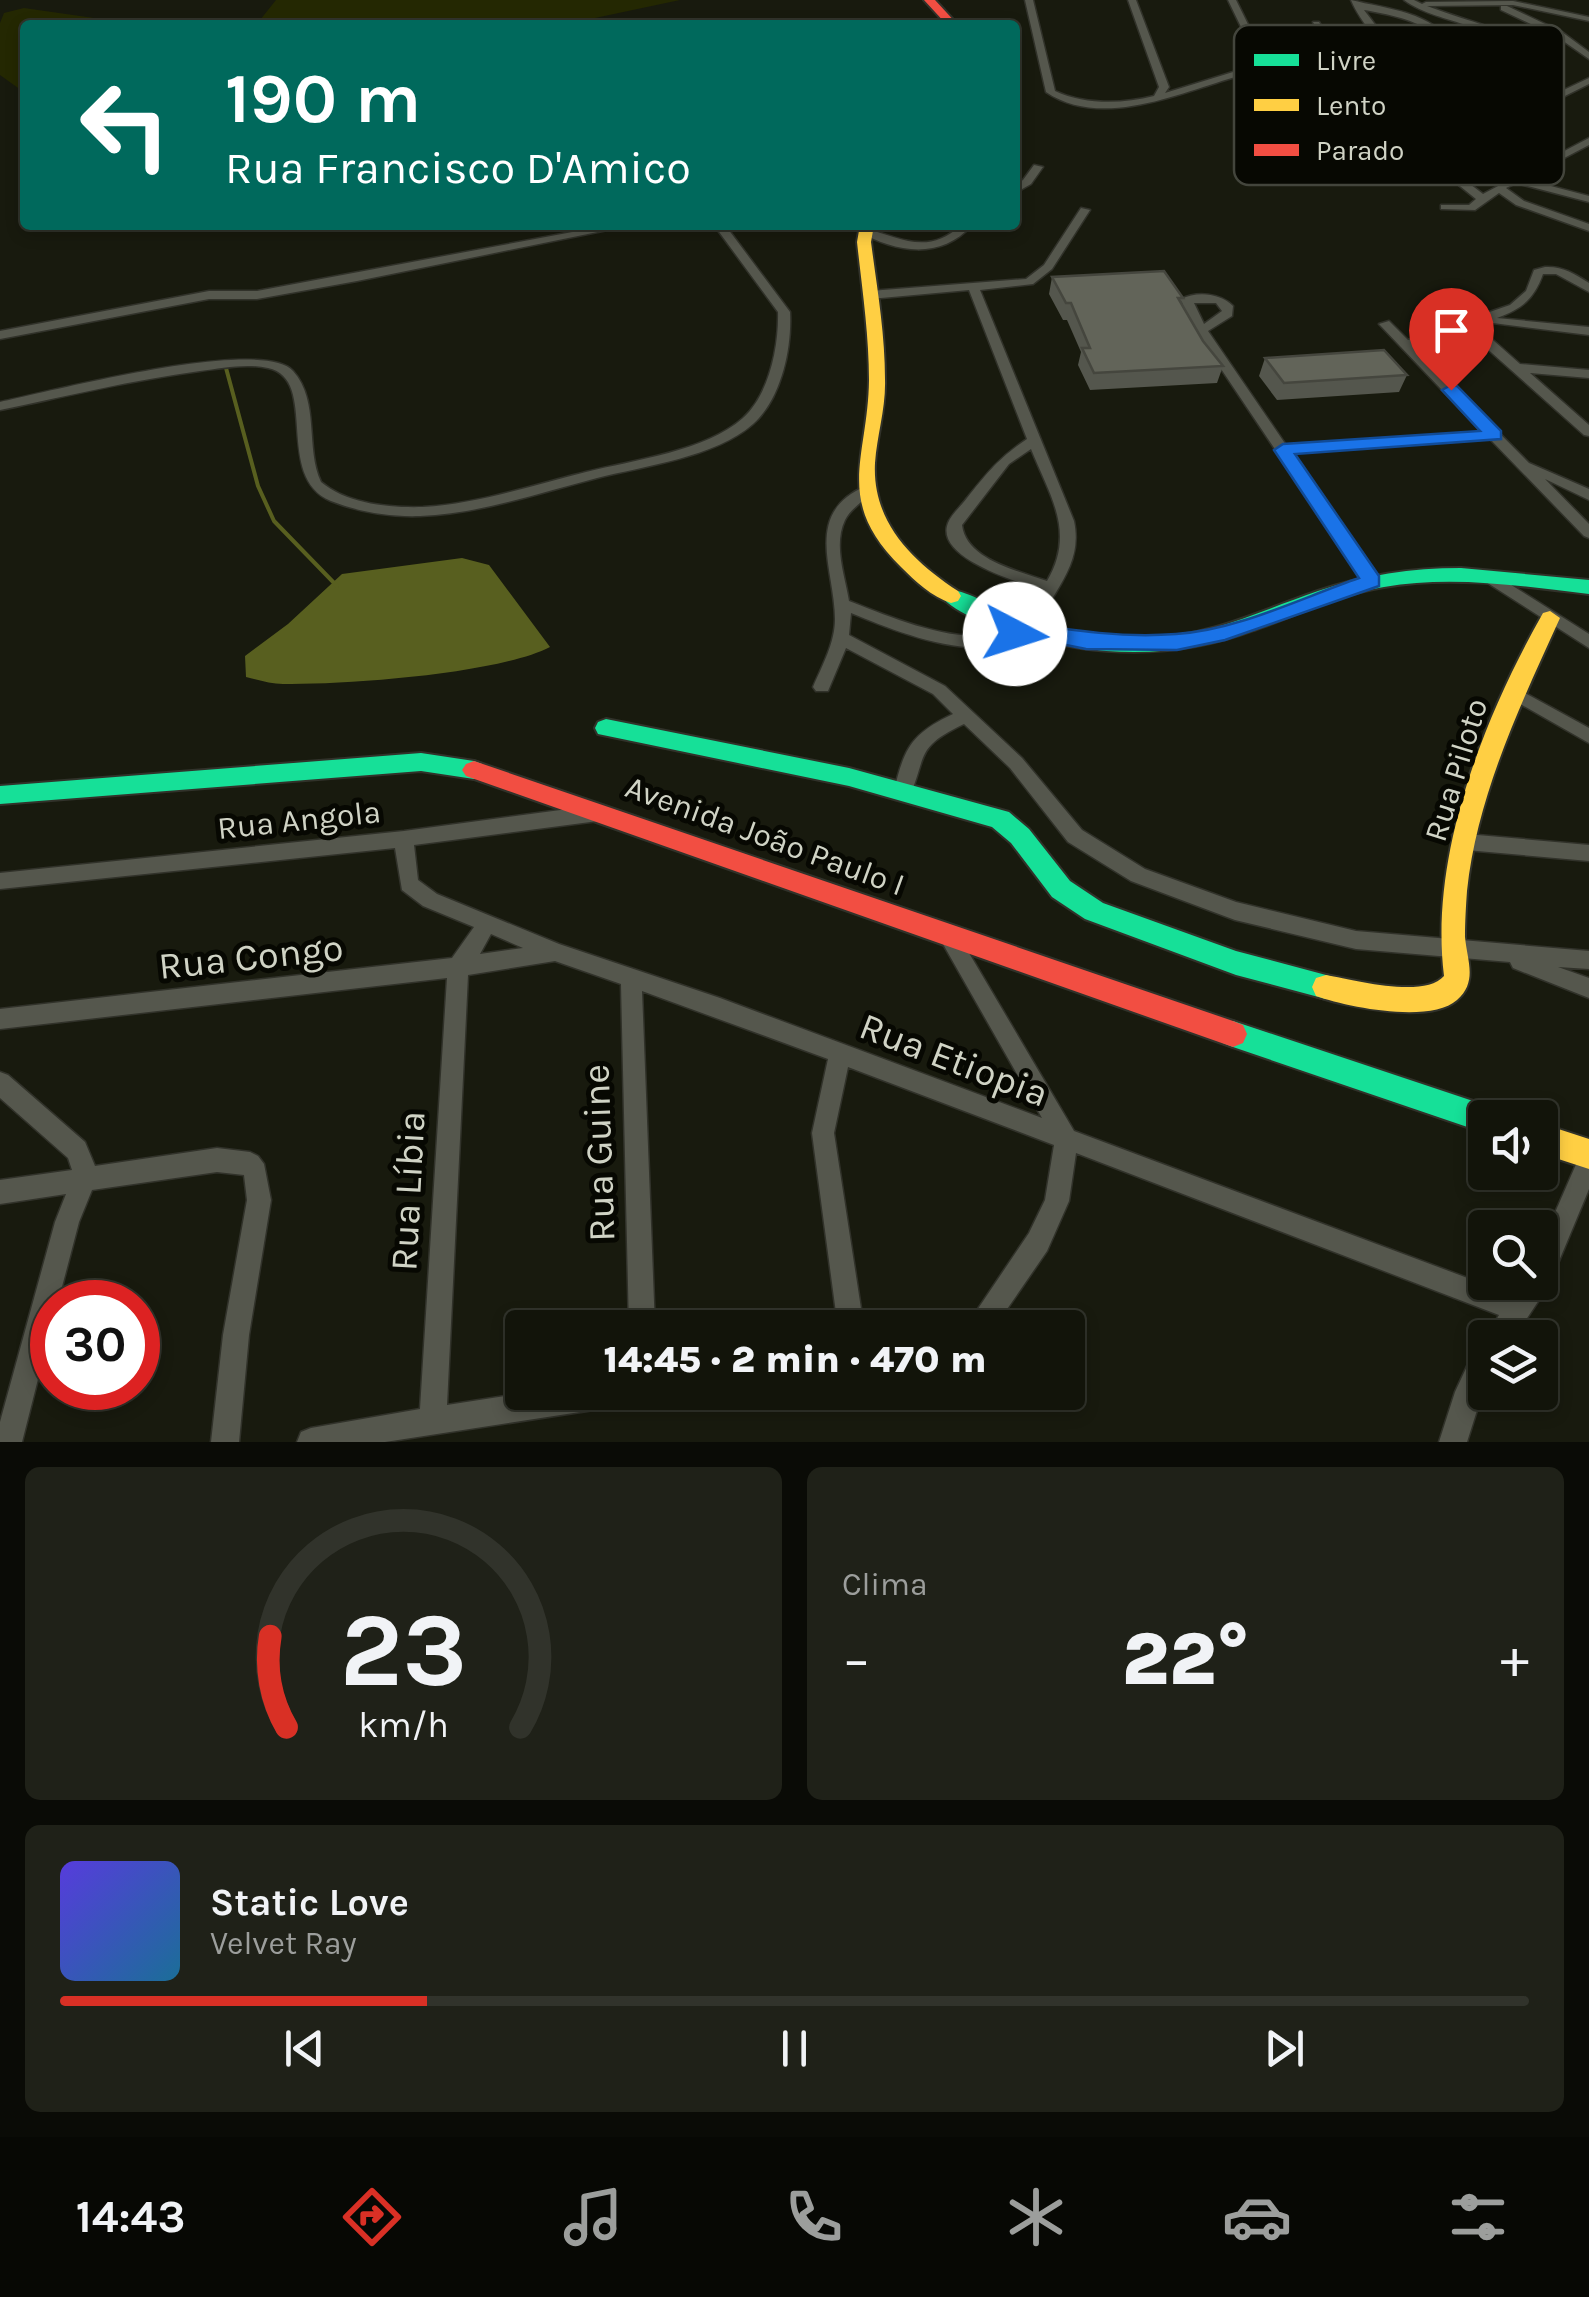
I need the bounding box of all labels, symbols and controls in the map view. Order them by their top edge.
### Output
legend [1234,25,1564,185]
text: Livre [1316,44,1376,77]
text: 190 m [225,58,421,140]
icon: left [60,60,190,190]
text: Lento [1316,89,1386,122]
text: Parado [1316,134,1404,167]
text: Rua Francisco D'Amico [225,142,691,194]
pin [1409,288,1494,391]
icon: arrive [1424,303,1479,358]
position arrow [963,582,1067,686]
street label: Rua Piloto [1417,694,1495,846]
street label: Avenida João Paulo I [621,768,909,904]
street label: Rua Angola [215,793,383,847]
street label: Rua Congo [156,925,346,989]
street label: Rua Etiopia [853,1003,1055,1117]
street label: Rua Guine [573,1064,625,1242]
map controls [1468,1100,1558,1410]
button: sound [1468,1100,1558,1190]
street label: Rua Líbia [381,1110,435,1272]
button: search [1468,1210,1558,1300]
speed limit sign: 30 [30,1280,160,1410]
button: layers [1468,1320,1558,1410]
text: 14:45 · 2 min · 470 m [603,1337,987,1382]
text: Clima [842,1566,928,1603]
text: 23 [340,1590,467,1711]
text: 22° [1122,1615,1249,1703]
text: − [842,1627,871,1691]
text: + [1500,1627,1529,1691]
text: km/h [358,1704,449,1746]
text: Static Love [210,1880,409,1925]
text: Velvet Ray [210,1925,357,1962]
icon: previous [277,2021,332,2076]
icon: pause [767,2021,822,2076]
icon: next [1257,2021,1312,2076]
icon: directions [337,2182,407,2252]
icon: music [558,2182,628,2252]
icon: phone [779,2182,849,2252]
icon: climate [1001,2182,1071,2252]
icon: car [1222,2182,1292,2252]
icon: filters [1443,2182,1513,2252]
text: 14:43 [76,2191,185,2243]

